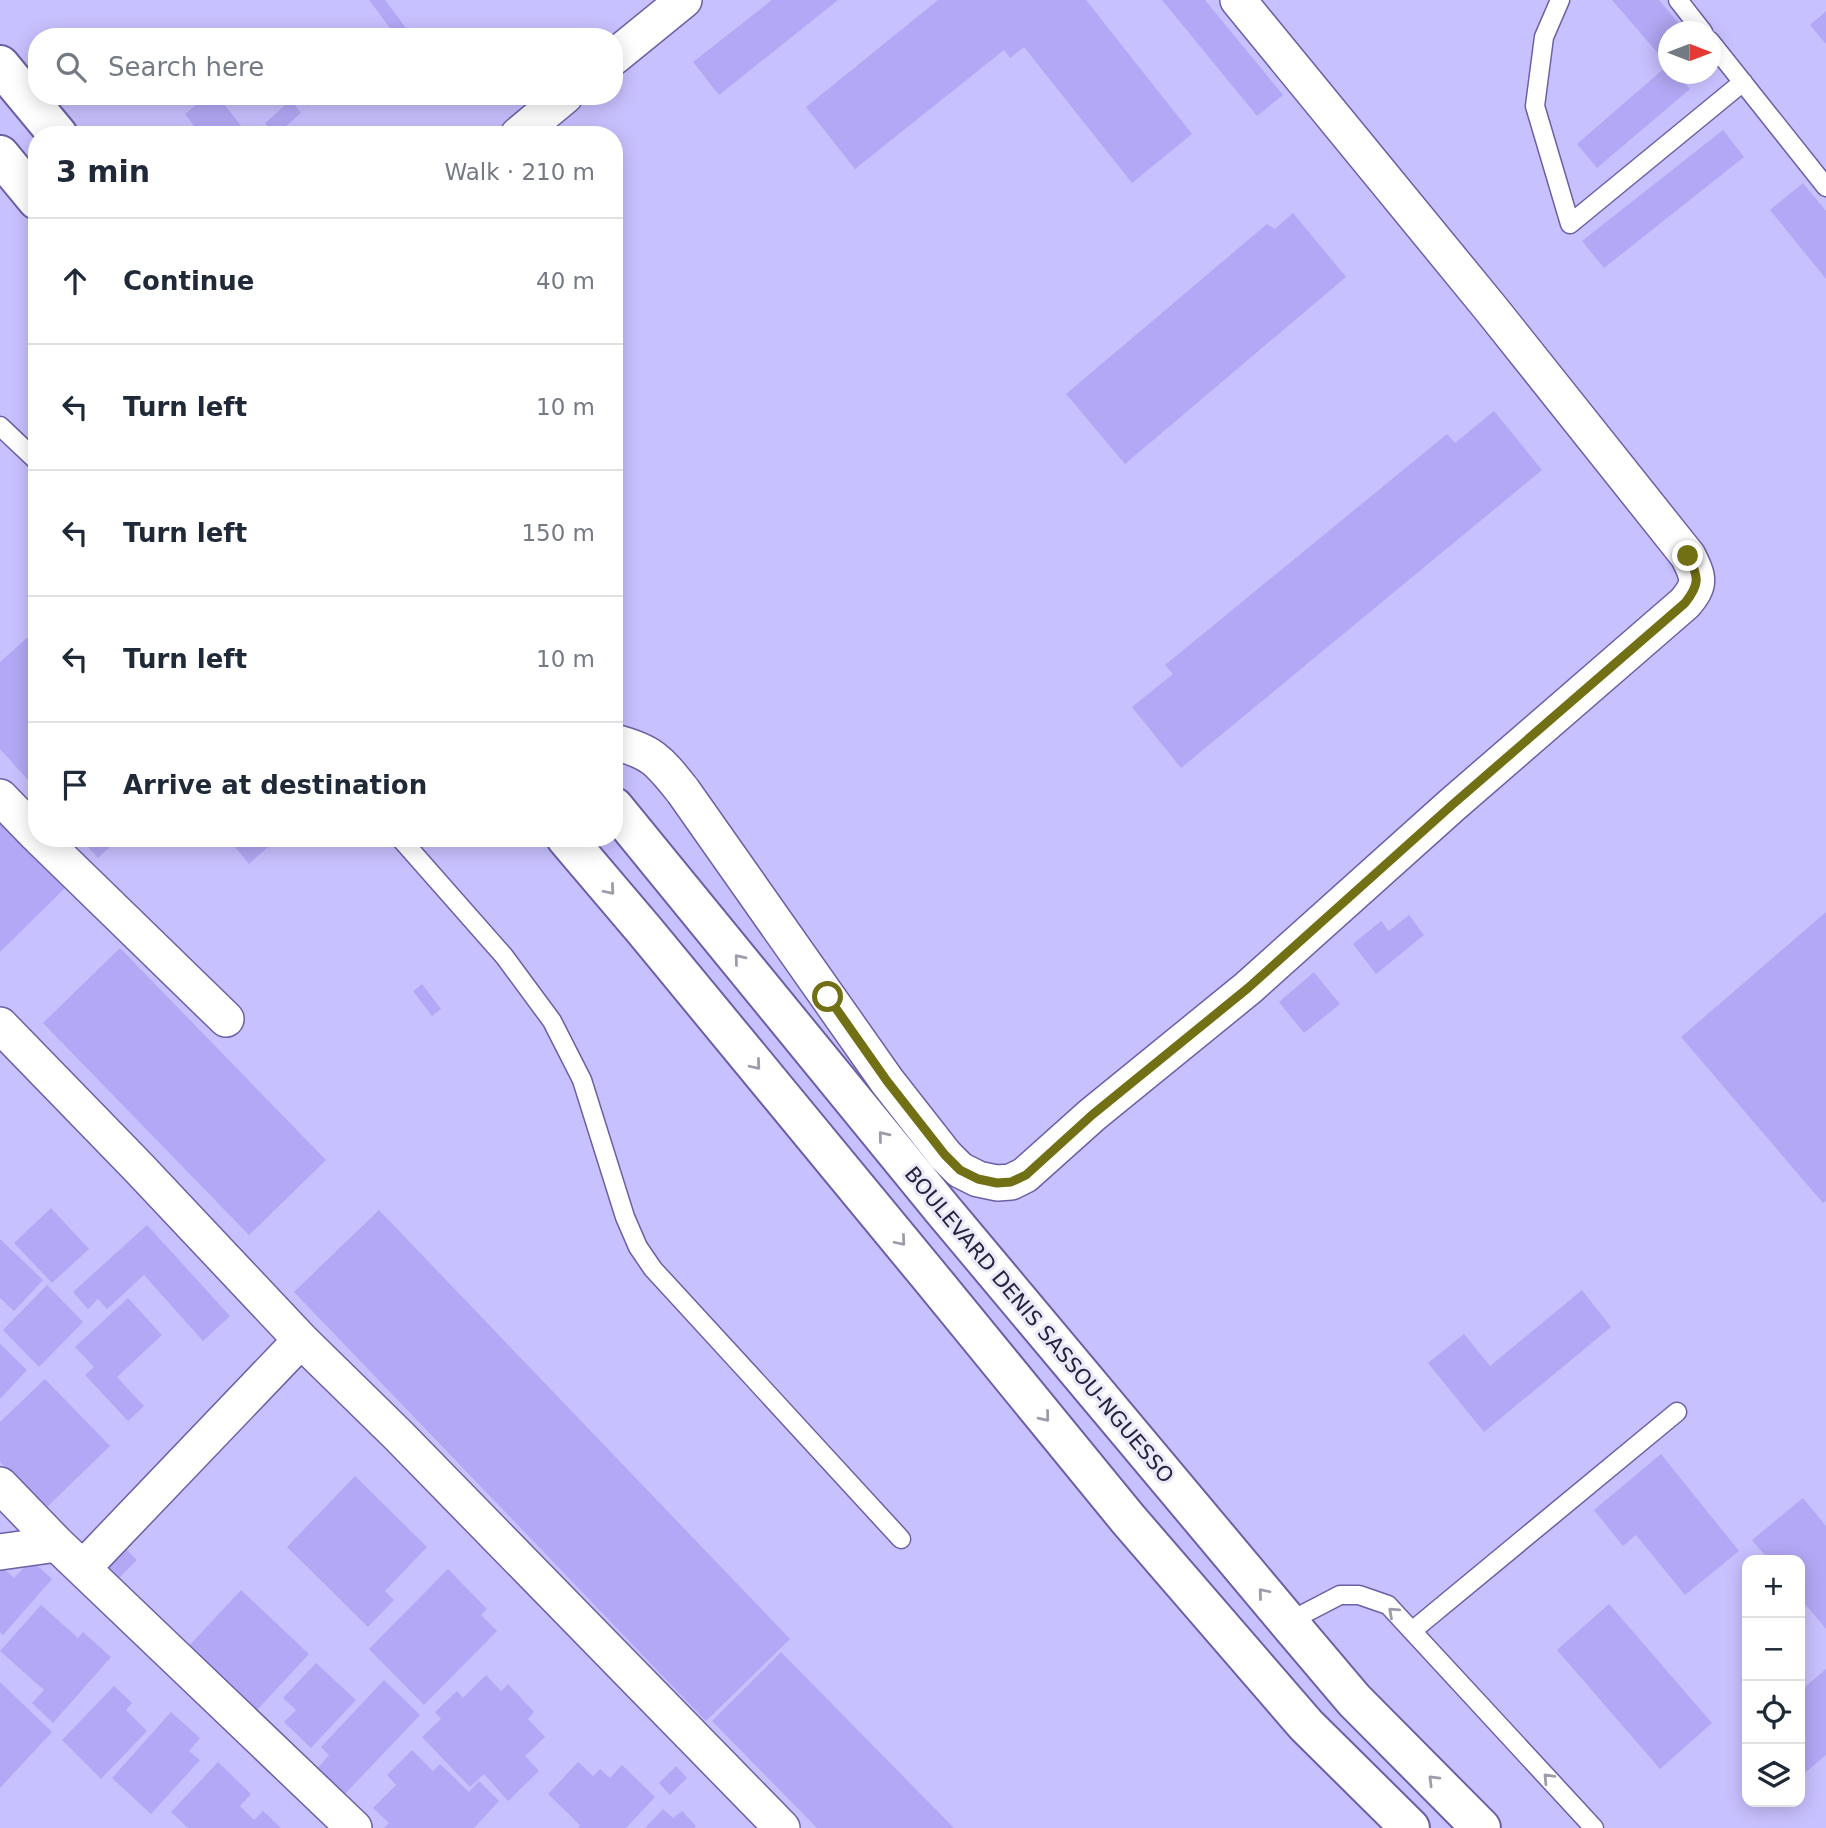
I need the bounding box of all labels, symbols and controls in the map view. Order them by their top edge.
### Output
north arrow [1658,21,1721,84]
search box [28,28,623,105]
icon: search [52,48,90,86]
text: Search here [108,52,264,82]
text: 3 min [56,154,150,189]
text: Walk · 210 m [444,159,595,185]
icon: ahead [56,262,94,300]
text: Continue [123,266,254,296]
text: 40 m [536,268,595,294]
icon: left [56,388,94,426]
text: Turn left [123,392,247,422]
text: 10 m [536,394,595,420]
icon: left [56,514,94,552]
text: Turn left [123,518,247,548]
text: 150 m [521,520,595,546]
route end [1672,540,1703,571]
icon: left [56,640,94,678]
text: Turn left [123,644,247,674]
text: 10 m [536,646,595,672]
icon: arrive [56,766,94,804]
text: Arrive at destination [123,770,427,800]
one-way arrow [602,882,614,895]
one-way arrow [735,955,747,968]
route start [812,981,843,1012]
one-way arrow [748,1057,760,1070]
one-way arrow [879,1131,891,1144]
street label: BOULEVARD DENIS SASSOU-NGUESSO [900,1162,1178,1488]
one-way arrow [892,1233,905,1245]
one-way arrow [1036,1409,1049,1421]
map controls [1742,1555,1805,1807]
button: + [1742,1555,1805,1618]
one-way arrow [1259,1589,1271,1602]
one-way arrow [1388,1608,1401,1620]
button: − [1742,1618,1805,1681]
button: locate [1742,1681,1805,1744]
button: layers [1742,1744,1805,1807]
one-way arrow [1544,1773,1556,1786]
one-way arrow [1428,1775,1441,1788]

